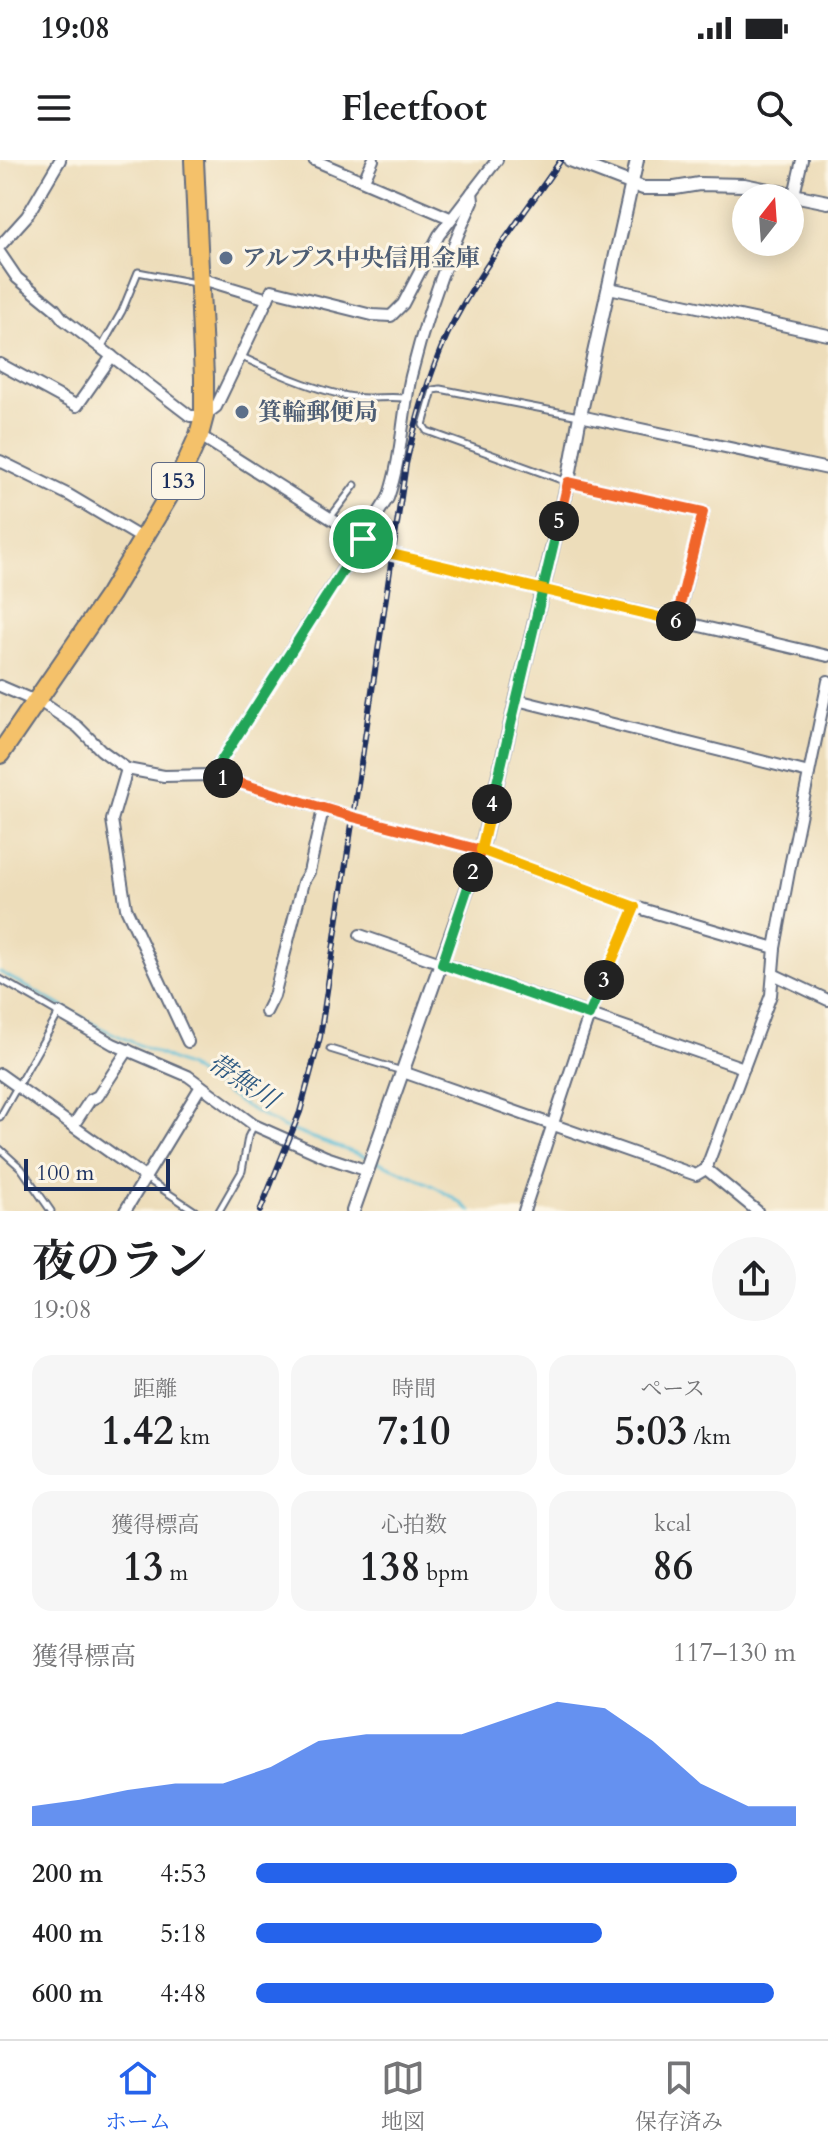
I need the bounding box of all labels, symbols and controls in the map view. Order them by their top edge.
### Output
text: 19:08 [40,8,110,49]
text: Fleetfoot [341,84,487,133]
icon: menu [32,86,76,130]
icon: search [752,86,796,130]
north arrow [732,184,804,256]
map controls [732,184,804,256]
place label: アルプス中央信用金庫 [242,242,480,275]
marker: アルプス中央信用金庫 [217,249,235,267]
place label: 箕輪郵便局 [258,396,378,429]
marker: 箕輪郵便局 [233,403,251,421]
road number: 153 [152,463,204,499]
pin: 5 [539,501,579,541]
pin [329,505,397,573]
text: 5 [553,506,565,536]
icon: arrive [341,517,385,561]
pin: 6 [656,601,696,641]
text: 6 [670,606,682,636]
pin: 1 [203,758,243,798]
text: 1 [217,763,229,793]
pin: 4 [472,784,512,824]
text: 4 [486,789,498,819]
pin: 2 [453,852,493,892]
text: 2 [467,857,479,887]
pin: 3 [584,960,624,1000]
text: 3 [598,965,610,995]
water label: 帯無川 [201,1045,288,1119]
scale bar [24,1155,170,1191]
text: 100 m [36,1158,94,1188]
text: 夜のラン [32,1232,208,1292]
button: share [712,1237,796,1321]
text: 19:08 [32,1292,92,1327]
text: 距離 [133,1374,177,1404]
text: 時間 [392,1374,436,1404]
text: ペース [640,1374,705,1404]
text: 1.42 [101,1404,174,1459]
text: 7:10 [377,1404,451,1459]
text: 5:03 [614,1404,687,1459]
text: km [174,1422,210,1452]
text: /km [687,1422,731,1452]
text: kcal [654,1509,691,1539]
text: 獲得標高 [111,1510,199,1540]
text: 心拍数 [381,1510,447,1540]
text: 86 [652,1539,693,1594]
text: 13 [123,1540,164,1595]
text: 138 [359,1540,421,1595]
text: m [164,1558,188,1588]
text: bpm [421,1558,469,1588]
text: 117–130 m [673,1635,796,1670]
text: 獲得標高 [32,1639,136,1674]
text: 200 m [32,1856,103,1891]
text: 4:53 [160,1856,207,1891]
text: 400 m [32,1916,103,1951]
text: 5:18 [160,1916,207,1951]
text: 600 m [32,1976,103,2011]
text: 4:48 [160,1976,207,2011]
tab: ホーム [105,2056,171,2137]
tab: 地図 [381,2056,425,2137]
tab: 保存済み [635,2056,723,2137]

